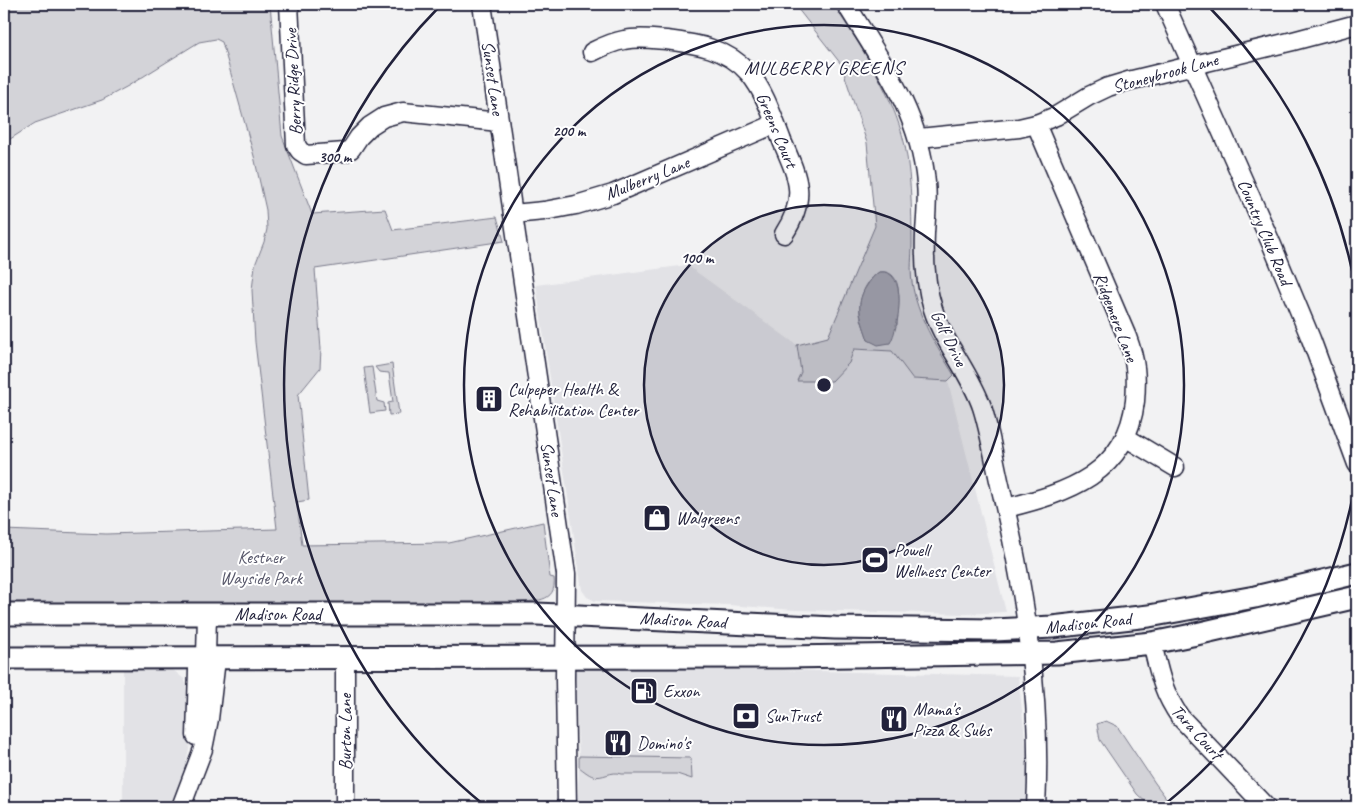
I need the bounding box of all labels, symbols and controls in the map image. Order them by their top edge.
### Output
street label: Berry Ridge Drive [279,27,307,136]
street label: Sunset Lane [477,40,509,118]
street label: Stoneybrook Lane [1110,48,1221,98]
district label: MULBERRY GREENS [744,56,906,80]
street label: Greens Court [751,89,803,173]
text: 200 m [553,122,587,141]
text: 300 m [319,148,353,167]
street label: Mulberry Lane [602,151,693,205]
street label: Country Club Road [1233,176,1298,291]
text: 100 m [681,249,715,268]
street label: Ridgemere Lane [1089,269,1143,366]
street label: Golf Drive [926,306,972,371]
centre of rings [815,376,833,394]
place label: Culpeper Health & Rehabilitation Center [508,378,640,421]
building icon: Culpeper Health & Rehabilitation Center [474,384,504,414]
street label: Sunset Lane [536,441,568,519]
shop icon: Walgreens [642,503,672,533]
place label: Walgreens [676,507,741,529]
place label: Powell Wellness Center [894,539,992,582]
sports icon: Powell Wellness Center [860,545,890,575]
park label: Kestner Wayside Park [220,546,303,589]
street label: Madison Road [235,603,324,625]
street label: Madison Road [639,607,730,633]
street label: Madison Road [1044,607,1135,638]
fuel station icon: Exxon [629,676,659,706]
place label: Exxon [663,680,700,702]
street label: Burton Lane [334,693,356,770]
place label: Mama's Pizza & Subs [913,698,993,741]
street label: Tara Court [1167,700,1230,766]
bank icon: SunTrust [731,701,761,731]
restaurant icon: Mama's Pizza & Subs [879,704,909,734]
place label: SunTrust [765,705,823,727]
restaurant icon: Domino's [603,728,633,758]
place label: Domino's [637,732,692,754]

